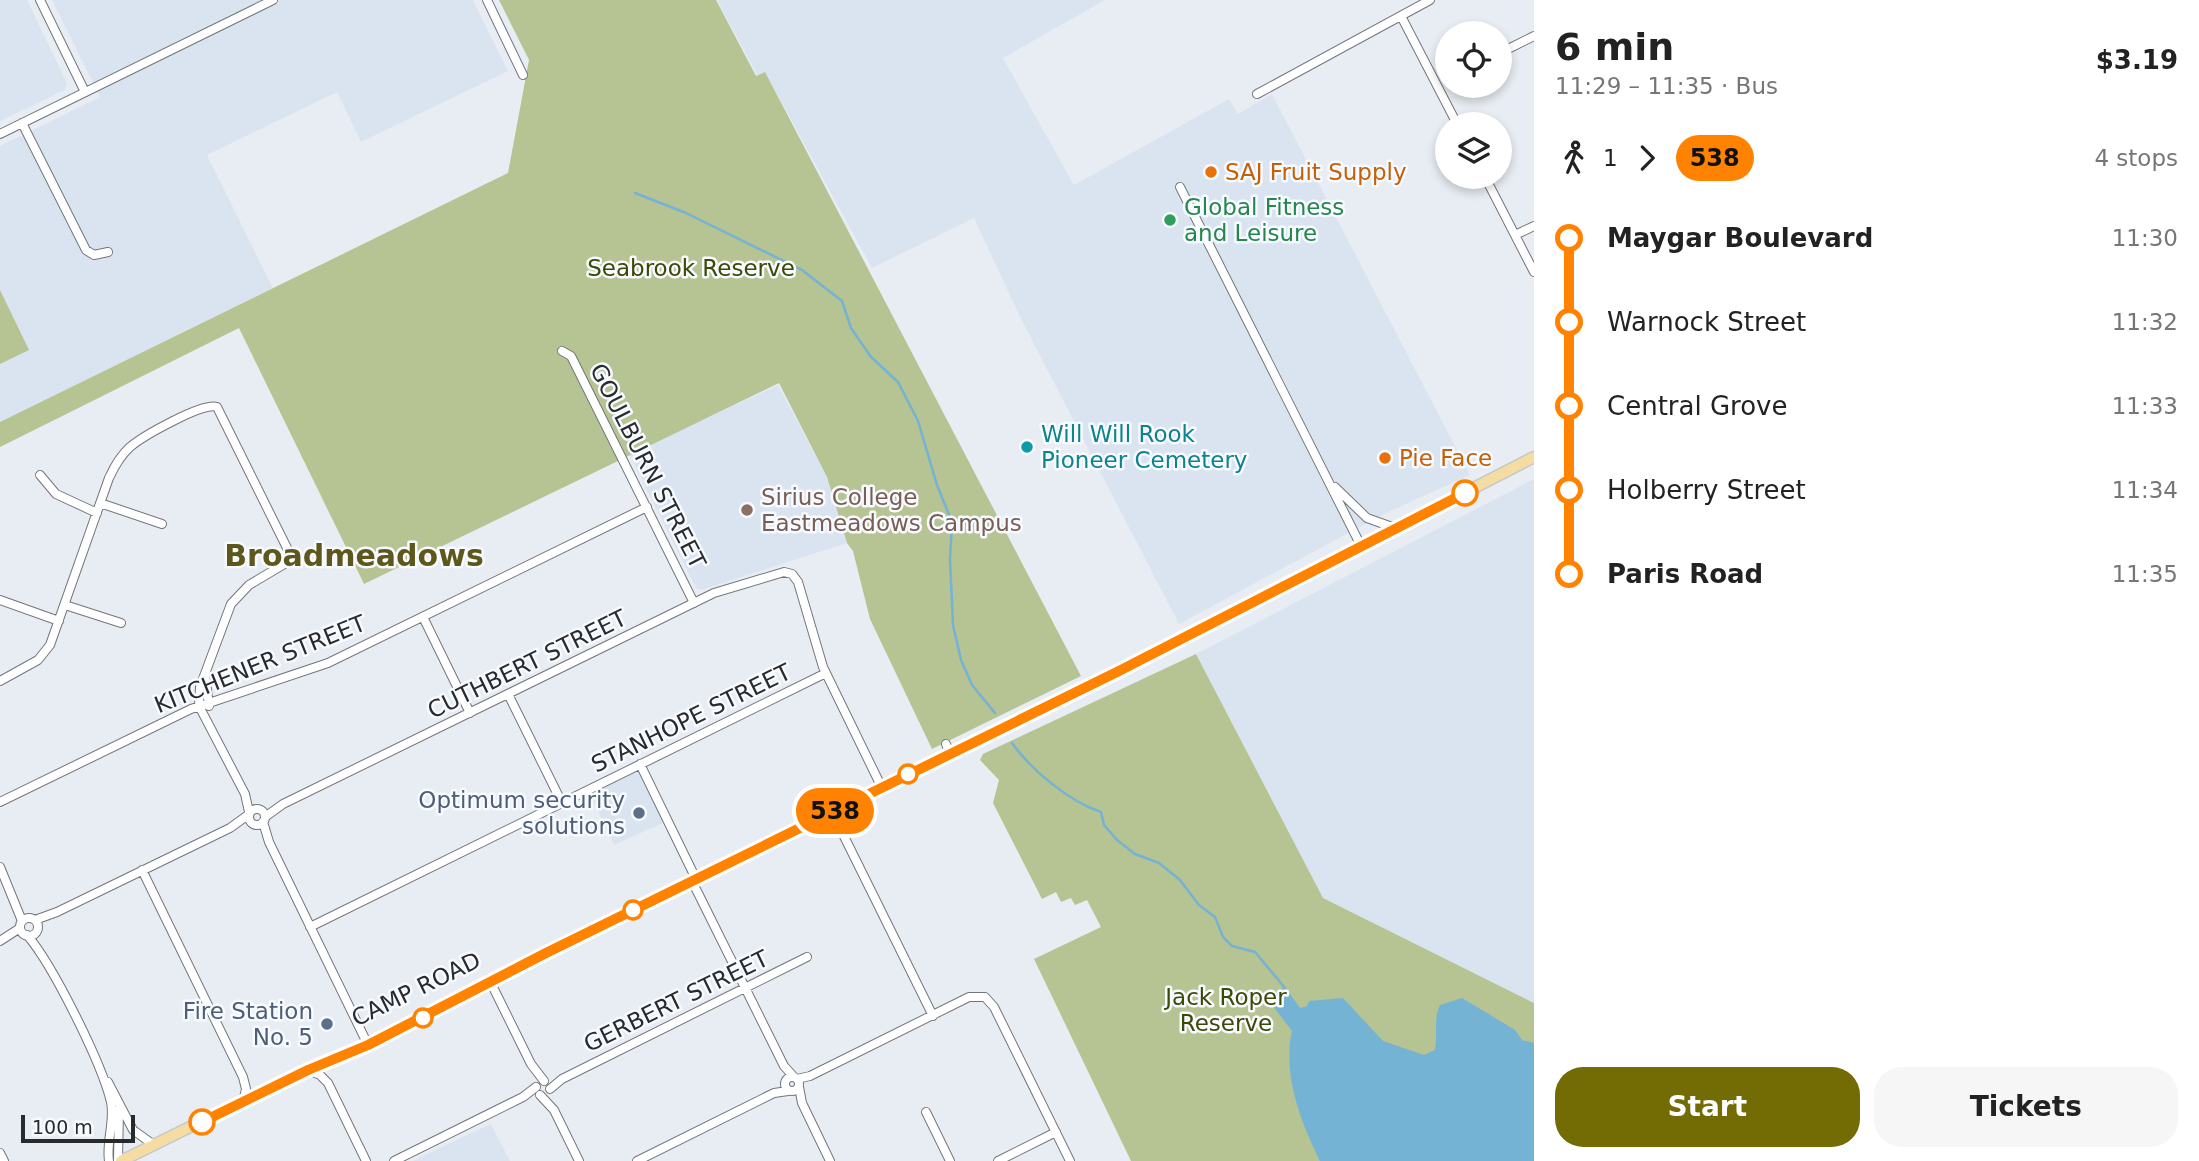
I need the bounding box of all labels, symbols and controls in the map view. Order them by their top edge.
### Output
map controls [1435,21,1512,189]
button: locate [1435,21,1512,98]
text: 6 min [1555,25,1674,69]
text: $3.19 [2096,45,2178,75]
text: 11:29 – 11:35 · Bus [1555,73,1778,99]
button: layers [1435,112,1512,189]
icon: walk [1555,139,1593,177]
icon: forward [1628,139,1666,177]
text: 538 [1690,144,1740,172]
text: 1 [1603,145,1618,171]
text: 4 stops [2094,145,2178,171]
place label: SAJ Fruit Supply [1225,159,1407,185]
marker: SAJ Fruit Supply [1203,164,1219,180]
place label: Global Fitness and Leisure [1184,194,1344,246]
marker: Global Fitness and Leisure [1162,212,1178,228]
text: Maygar Boulevard [1607,223,1873,253]
text: 11:30 [2112,225,2178,251]
park label: Seabrook Reserve [587,255,795,281]
text: Warnock Street [1607,307,1806,337]
text: 11:32 [2112,309,2178,335]
street label: GOULBURN STREET [585,359,711,574]
text: Central Grove [1607,391,1788,421]
text: 11:33 [2112,393,2178,419]
place label: Will Will Rook Pioneer Cemetery [1041,421,1247,473]
marker: Will Will Rook Pioneer Cemetery [1019,439,1035,455]
place label: Pie Face [1399,445,1492,471]
marker: Pie Face [1377,450,1393,466]
text: Holberry Street [1607,475,1806,505]
text: 11:34 [2112,477,2178,503]
unlabelled marker [1452,480,1478,506]
place label: Sirius College Eastmeadows Campus [761,484,1022,536]
marker: Sirius College Eastmeadows Campus [739,502,755,518]
district label: Broadmeadows [224,538,484,573]
text: Paris Road [1607,559,1763,589]
text: 11:35 [2112,561,2178,587]
street label: CUTHBERT STREET [423,604,632,723]
street label: KITCHENER STREET [151,609,370,718]
street label: STANHOPE STREET [587,658,796,778]
unlabelled marker [898,764,918,784]
place label: Optimum security solutions [418,787,625,839]
line badge: 538 [795,788,875,834]
text: 538 [810,797,860,825]
marker: Optimum security solutions [631,805,647,821]
unlabelled marker [623,900,643,920]
street label: GERBERT STREET [579,945,773,1057]
street label: CAMP ROAD [347,947,485,1031]
park label: Jack Roper Reserve [1163,984,1287,1036]
place label: Fire Station No. 5 [183,998,313,1050]
unlabelled marker [413,1008,433,1028]
marker: Fire Station No. 5 [319,1016,335,1032]
button: Start [1555,1067,1860,1147]
button: Tickets [1874,1067,2178,1147]
unlabelled marker [189,1109,215,1135]
scale bar [21,1112,135,1144]
text: 100 m [32,1116,93,1138]

